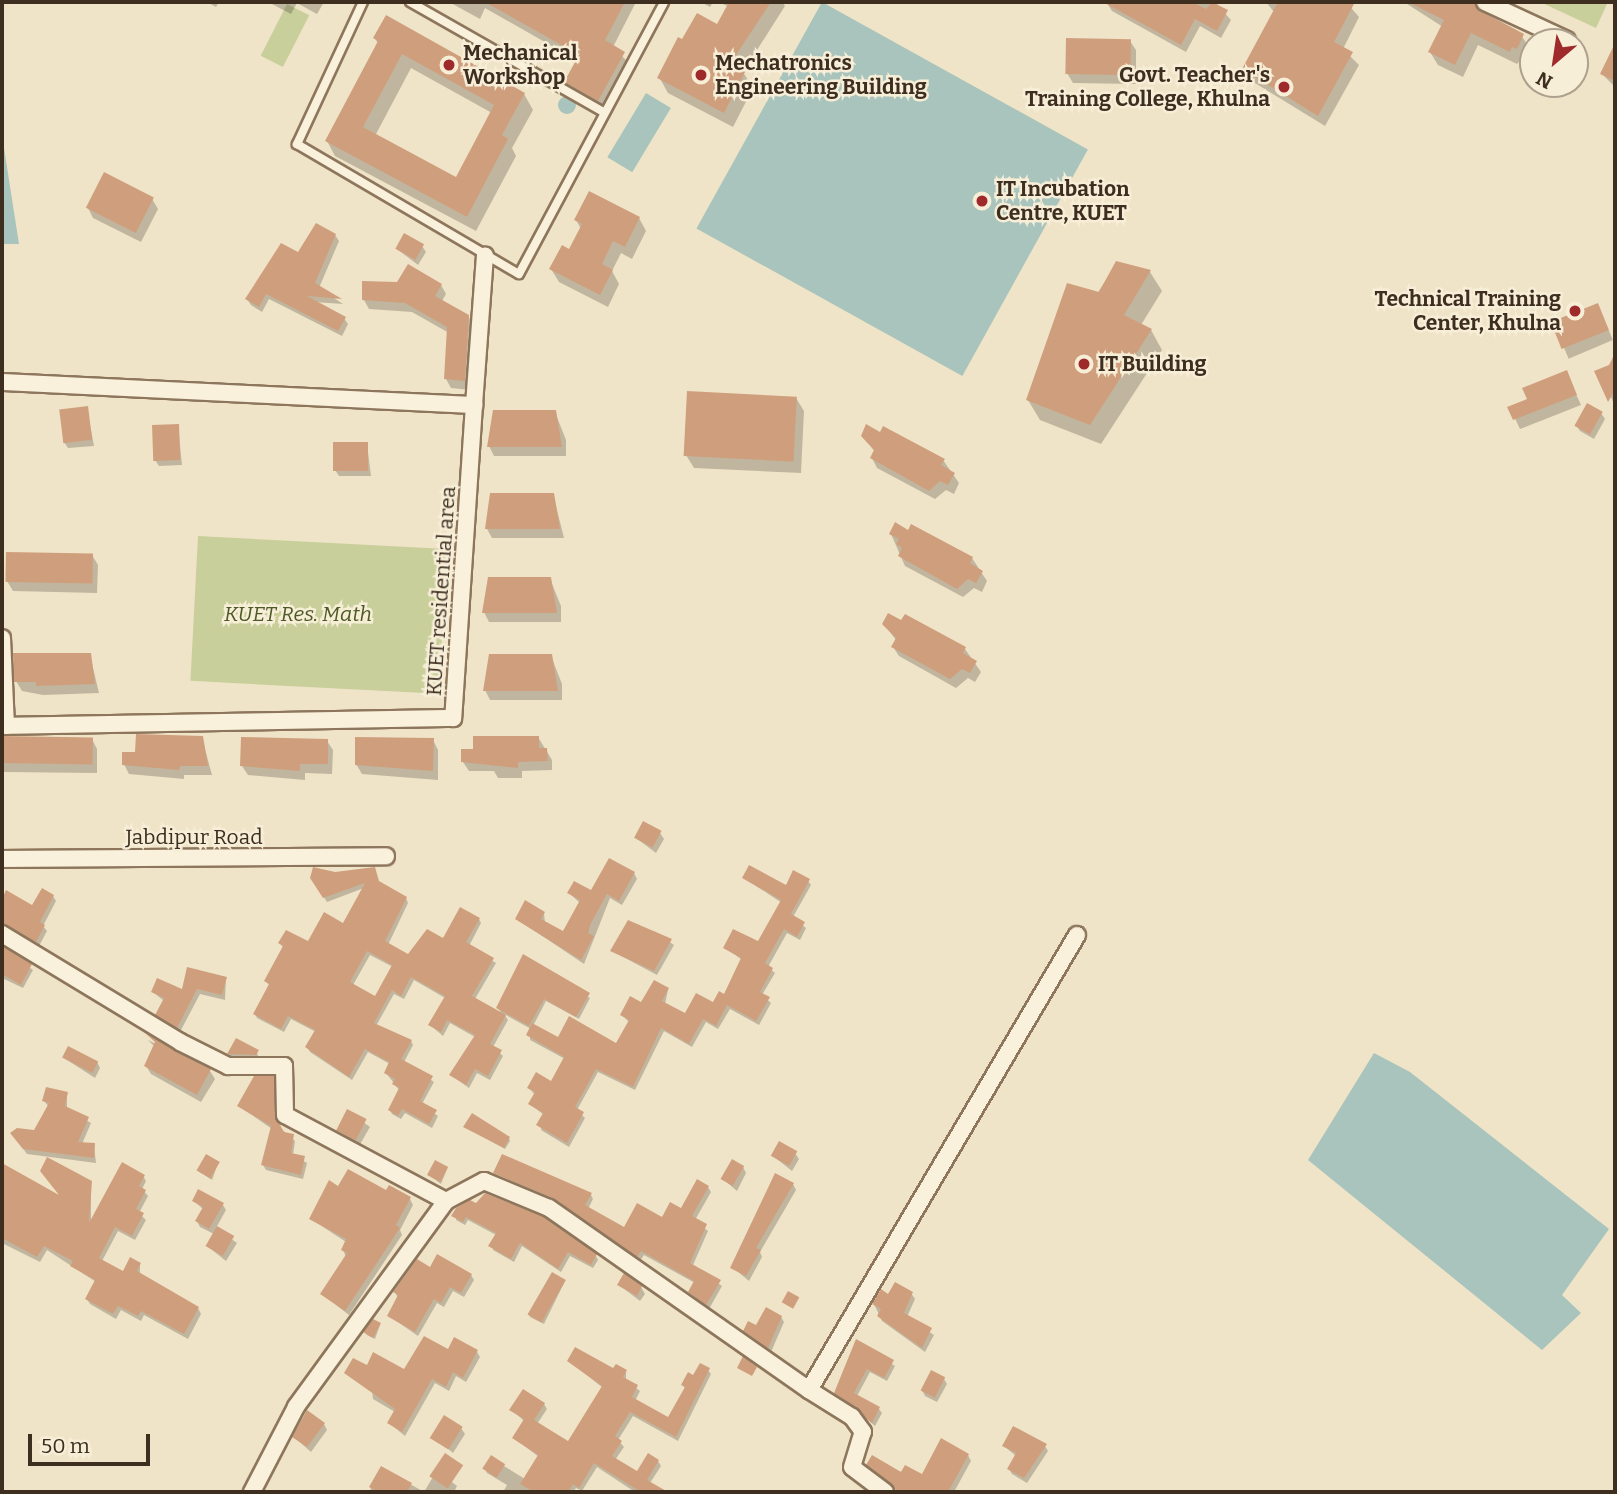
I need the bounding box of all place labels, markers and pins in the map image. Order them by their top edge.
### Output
place label: Mechanical Workshop [463,40,577,90]
place label: Mechatronics Engineering Building [715,50,927,100]
marker: Mechanical Workshop [441,57,457,73]
place label: Govt. Teacher's Training College, Khulna [1025,62,1270,112]
marker: Mechatronics Engineering Building [693,67,709,83]
marker: Govt. Teacher's Training College, Khulna [1276,79,1292,95]
place label: IT Incubation Centre, KUET [996,176,1130,226]
marker: IT Incubation Centre, KUET [974,193,990,209]
place label: Technical Training Center, Khulna [1375,286,1561,336]
marker: Technical Training Center, Khulna [1567,303,1583,319]
place label: IT Building [1098,351,1207,377]
marker: IT Building [1076,356,1092,372]

